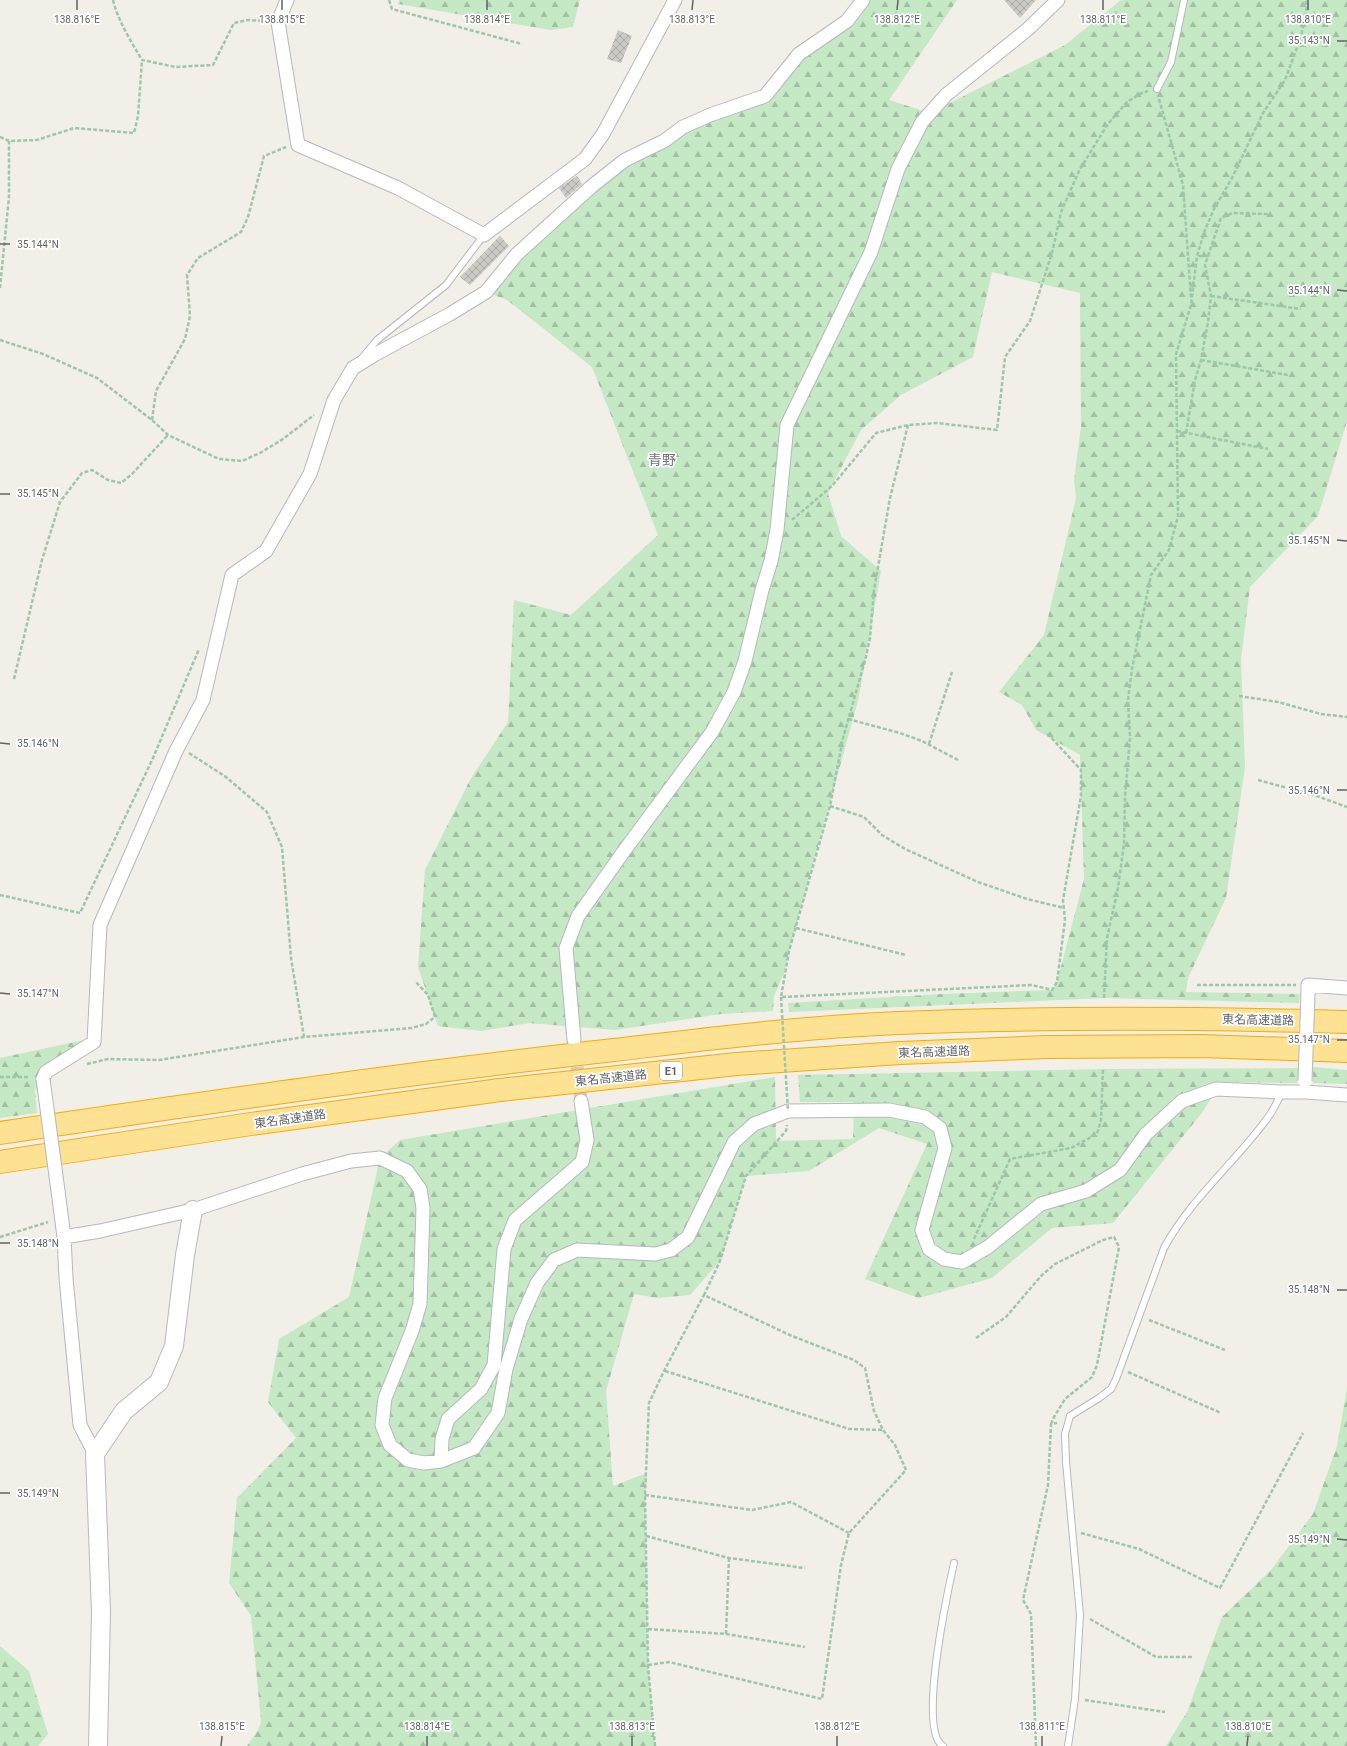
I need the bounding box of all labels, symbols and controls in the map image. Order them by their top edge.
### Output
text: 138.816°E [54,14,100,25]
text: 138.815°E [259,14,305,25]
text: 138.814°E [464,14,510,25]
text: 138.813°E [669,14,715,25]
text: 138.812°E [874,14,920,25]
text: 138.811°E [1080,14,1126,25]
text: 138.810°E [1285,14,1331,25]
text: 35.143°N [1288,35,1330,46]
text: 35.144°N [17,239,59,250]
text: 35.144°N [1288,285,1330,296]
district label: 青野 [648,452,676,468]
text: 35.145°N [17,488,59,499]
text: 35.145°N [1288,535,1330,546]
text: 35.146°N [17,738,59,749]
text: 35.146°N [1288,785,1330,796]
text: 35.147°N [17,988,59,999]
street label: 東名高速道路 [1222,1012,1294,1028]
text: 35.147°N [1288,1034,1330,1045]
street label: 東名高速道路 [898,1044,970,1060]
road number: E1 [660,1062,682,1080]
street label: 東名高速道路 [574,1067,648,1089]
street label: 東名高速道路 [253,1107,327,1131]
text: 35.148°N [17,1238,59,1249]
text: 35.148°N [1288,1284,1330,1295]
text: 35.149°N [17,1488,59,1499]
text: 35.149°N [1288,1534,1330,1545]
text: 138.815°E [199,1721,245,1732]
text: 138.814°E [404,1721,450,1732]
text: 138.813°E [609,1721,655,1732]
text: 138.812°E [814,1721,860,1732]
text: 138.811°E [1019,1721,1065,1732]
text: 138.810°E [1225,1721,1271,1732]

